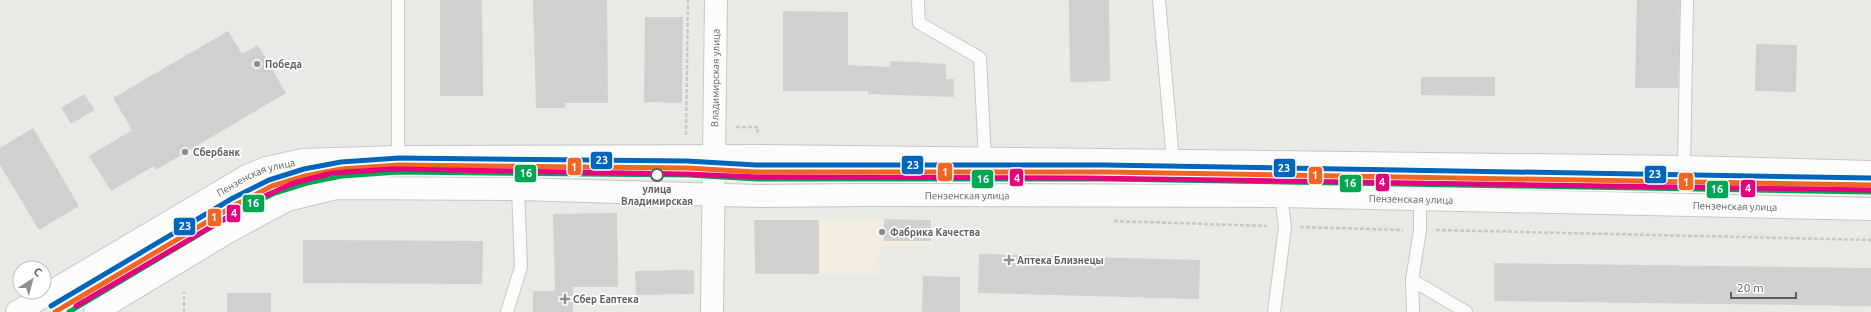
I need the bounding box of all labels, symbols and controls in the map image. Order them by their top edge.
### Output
street label: Владимирская улица [709,29,722,127]
marker: Победа [252,59,262,69]
place label: Победа [265,59,302,70]
marker: Сбербанк [180,147,190,157]
place label: Сбербанк [193,147,240,158]
line badge: 23 [590,151,613,170]
text: 23 [596,154,608,166]
line badge: 23 [901,155,924,175]
street label: Пензенская улица [215,157,296,199]
line badge: 1 [567,157,582,176]
line badge: 23 [1273,158,1296,178]
text: 23 [907,159,919,171]
text: 1 [571,161,577,173]
line badge: 1 [937,162,953,182]
text: 23 [1278,162,1290,174]
line badge: 16 [514,164,537,183]
line badge: 23 [1644,165,1667,184]
text: 1 [942,166,948,178]
line badge: 1 [1308,166,1323,185]
text: 16 [520,167,532,179]
marker: улица Владимирская [650,168,664,182]
line badge: 4 [1009,168,1024,187]
text: 23 [1649,168,1661,180]
line badge: 16 [971,169,994,189]
text: 1 [1312,169,1318,181]
text: 4 [1014,172,1020,184]
line badge: 1 [1678,172,1694,191]
text: 16 [977,173,989,185]
line badge: 4 [1375,173,1390,192]
line badge: 16 [1339,174,1362,193]
text: 4 [1379,176,1385,188]
text: 1 [1683,176,1689,188]
text: 16 [1344,177,1356,189]
line badge: 4 [1740,179,1756,198]
line badge: 16 [1706,180,1729,199]
text: 4 [1745,182,1751,194]
text: 16 [1711,183,1723,195]
place label: улица Владимирская [621,184,693,207]
street label: Пензенская улица [925,190,1009,201]
street label: Пензенская улица [1369,193,1453,206]
line badge: 16 [242,194,265,213]
text: 16 [247,197,259,209]
street label: Пензенская улица [1693,200,1777,213]
line badge: 4 [226,204,241,223]
text: 4 [231,207,237,219]
line badge: 1 [207,208,222,227]
text: 1 [211,211,217,223]
line badge: 23 [173,217,196,236]
text: 23 [179,220,191,232]
marker: Фабрика Качества [877,227,887,237]
place label: Фабрика Качества [890,227,980,238]
marker: Аптека Близнецы [1004,255,1014,265]
place label: Аптека Близнецы [1017,255,1104,266]
north arrow [12,260,52,300]
text: С [32,265,44,279]
scale bar [1731,274,1796,300]
text: 20 m [1737,281,1764,294]
marker: Сбер Еаптека [560,294,570,304]
place label: Сбер Еаптека [573,294,639,305]

